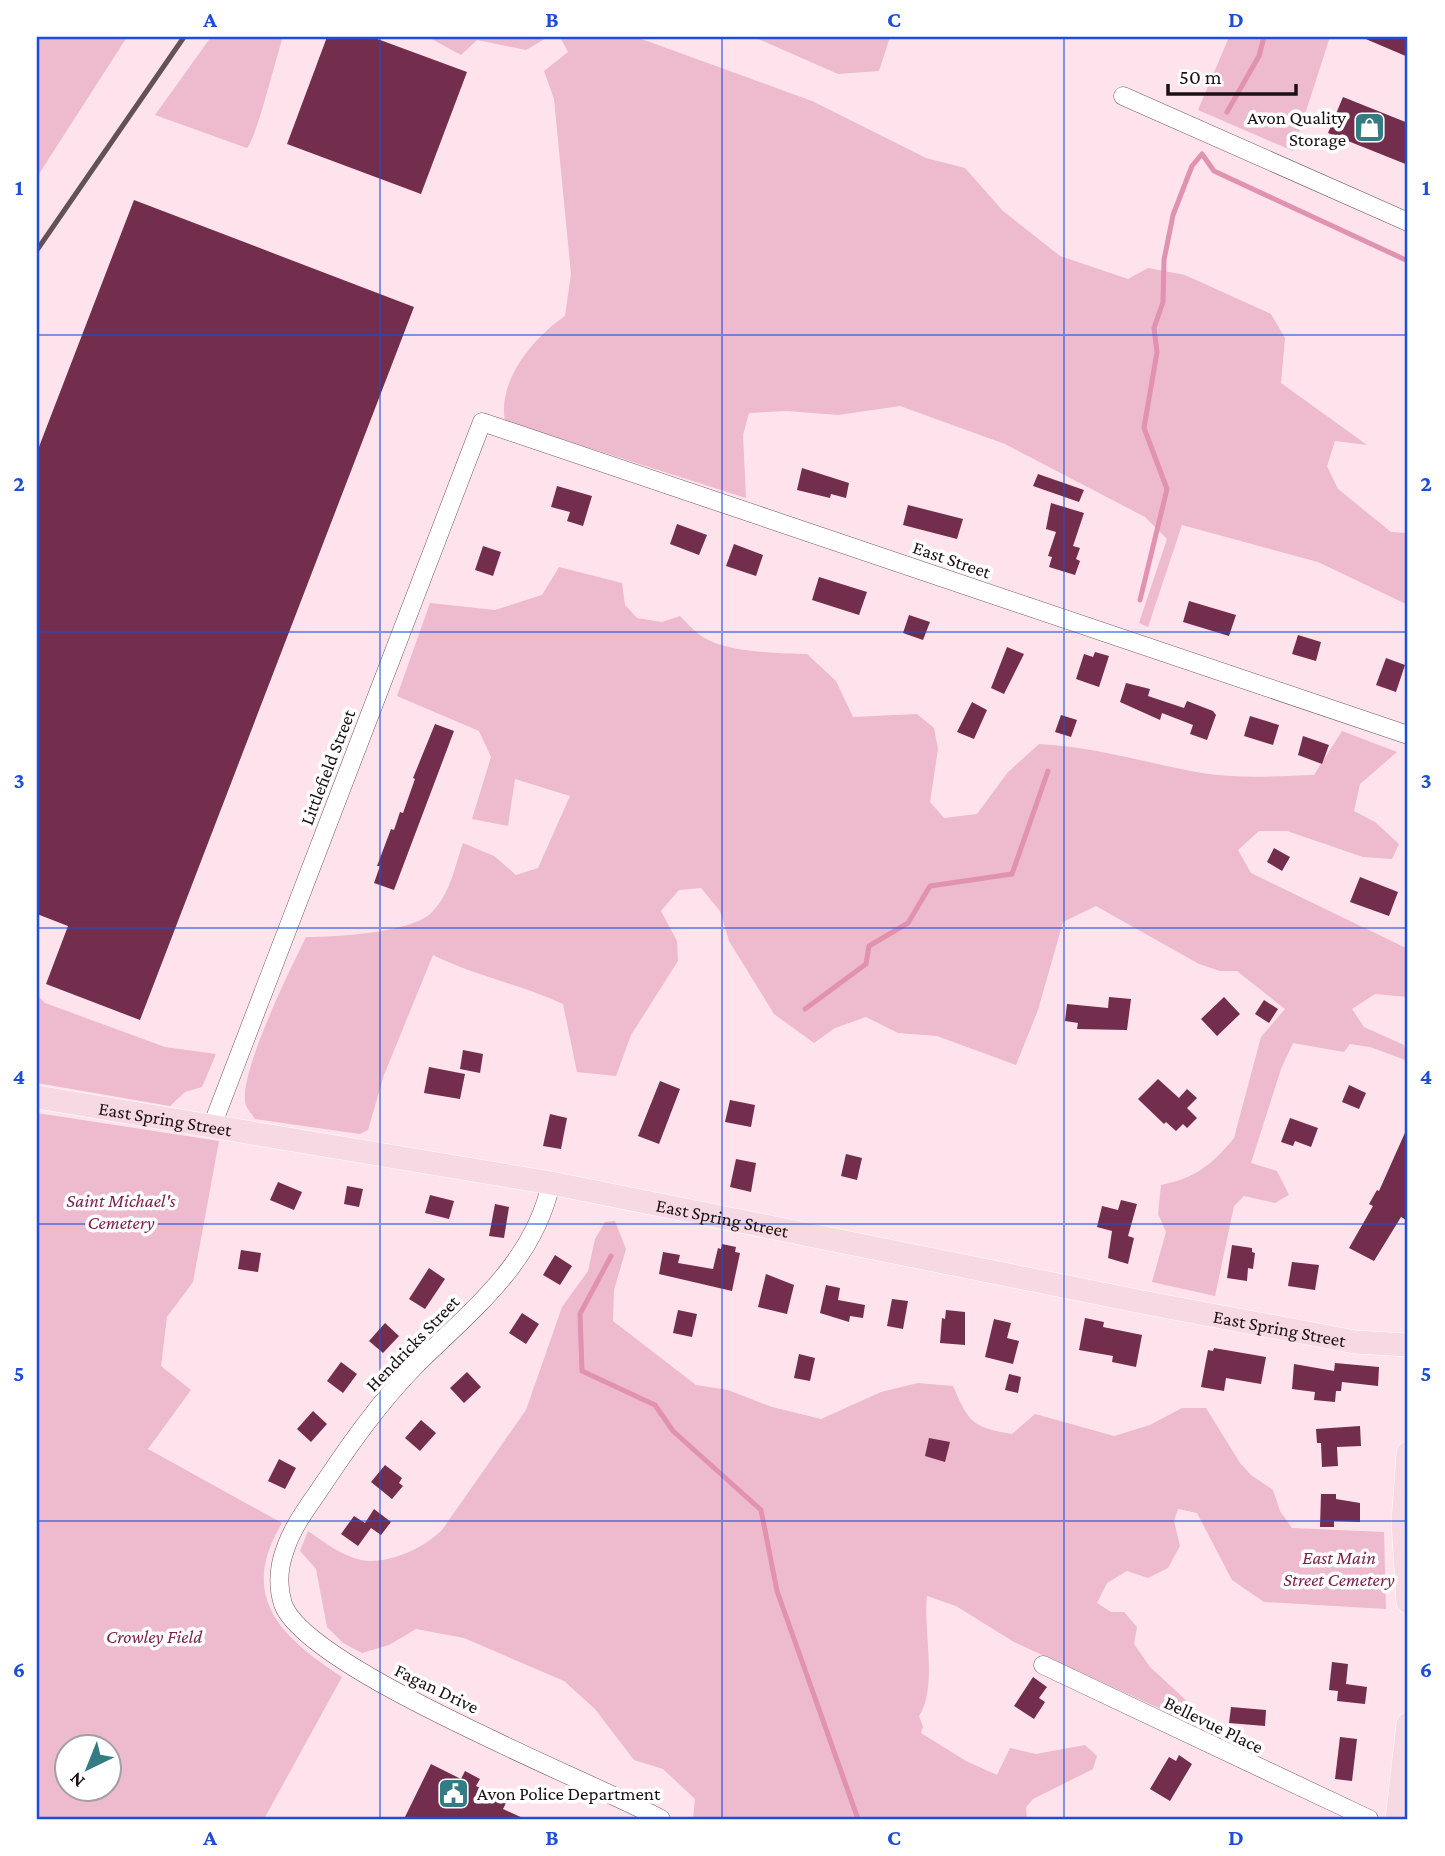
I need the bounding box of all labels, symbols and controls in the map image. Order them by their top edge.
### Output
text: A [202,6,217,32]
text: B [545,6,559,32]
text: C [887,6,901,32]
text: D [1228,6,1244,32]
scale bar [1168,52,1296,96]
text: 50 m [1179,65,1222,89]
place label: Avon Quality Storage [1247,107,1346,150]
shop icon: Avon Quality Storage [1352,111,1386,145]
text: 1 [15,174,24,200]
text: 1 [1422,174,1431,200]
text: 2 [13,470,25,496]
text: 2 [1420,470,1432,496]
street label: East Street [910,536,994,583]
street label: Littlefield Street [296,706,359,828]
text: 3 [13,767,25,793]
text: 3 [1420,767,1432,793]
text: 4 [13,1063,25,1089]
text: 4 [1420,1063,1432,1089]
street label: East Spring Street [97,1097,234,1141]
park label: Saint Michael's Cemetery [66,1190,176,1233]
street label: East Spring Street [654,1194,791,1242]
street label: Hendricks Street [361,1291,464,1396]
street label: East Spring Street [1211,1306,1348,1351]
text: 5 [13,1360,25,1386]
text: 5 [1420,1360,1432,1386]
park label: East Main Street Cemetery [1283,1547,1395,1590]
park label: Crowley Field [106,1626,203,1647]
text: 6 [13,1656,25,1682]
text: 6 [1420,1656,1432,1682]
street label: Fagan Drive [391,1659,482,1718]
street label: Bellevue Place [1161,1691,1267,1757]
north arrow [52,1734,122,1804]
text: N [65,1768,89,1792]
public building icon: Avon Police Department [437,1776,471,1810]
place label: Avon Police Department [477,1783,661,1804]
text: A [202,1824,217,1850]
text: B [545,1824,559,1850]
text: C [887,1824,901,1850]
text: D [1228,1824,1244,1850]

